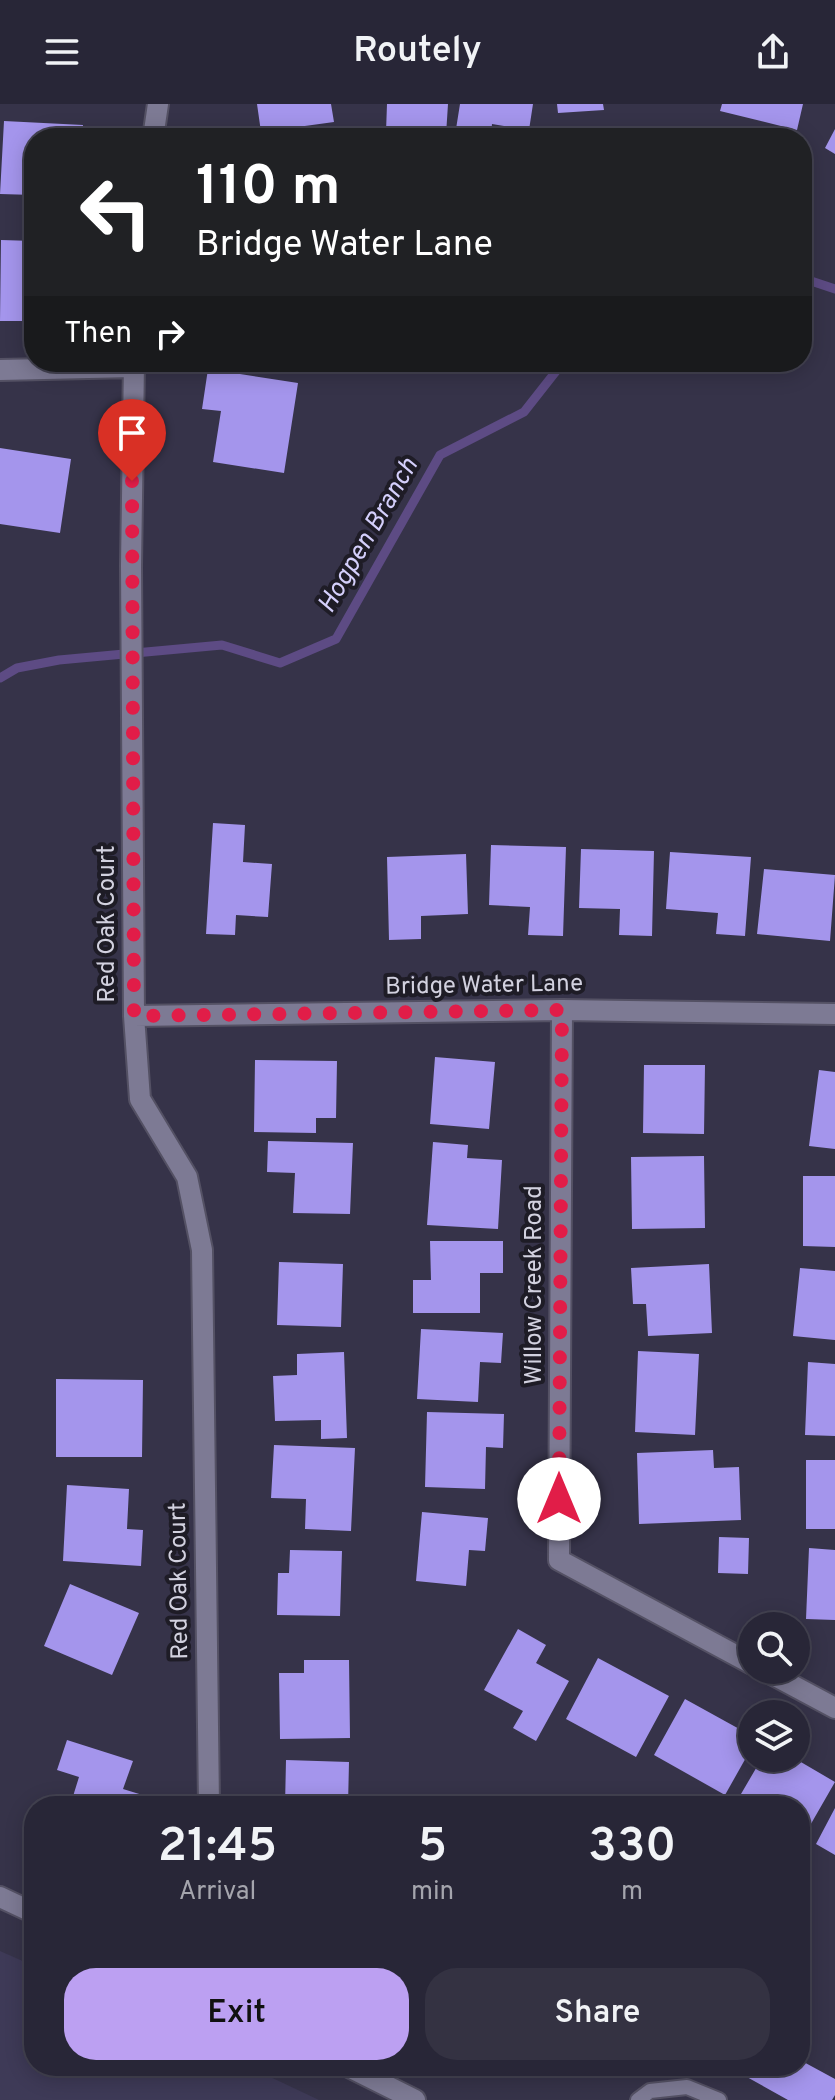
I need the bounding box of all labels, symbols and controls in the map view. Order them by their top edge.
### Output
text: Routely [353,29,482,75]
icon: menu [40,30,84,74]
icon: share [751,30,795,74]
text: 110 m [196,154,341,224]
icon: left [64,160,168,264]
text: Bridge Water Lane [196,223,493,269]
icon: right [148,312,192,356]
text: Then [64,316,132,353]
pin [98,399,166,481]
icon: arrive [110,411,154,455]
water label: Hogpen Branch [311,453,427,619]
street label: Red Oak Court [93,845,123,1003]
street label: Bridge Water Lane [385,969,583,1003]
street label: Willow Creek Road [520,1185,550,1385]
position arrow [517,1457,601,1541]
street label: Red Oak Court [164,1502,196,1660]
map controls [738,1612,810,1772]
button: search [738,1612,810,1684]
button: layers [738,1700,810,1772]
text: 21:45 [158,1818,277,1878]
text: 5 [418,1818,447,1878]
text: 330 [588,1818,676,1878]
text: Arrival [179,1876,256,1909]
text: min [411,1876,454,1909]
text: m [621,1876,643,1909]
button: Exit [64,1968,409,2060]
button: Share [425,1968,770,2060]

